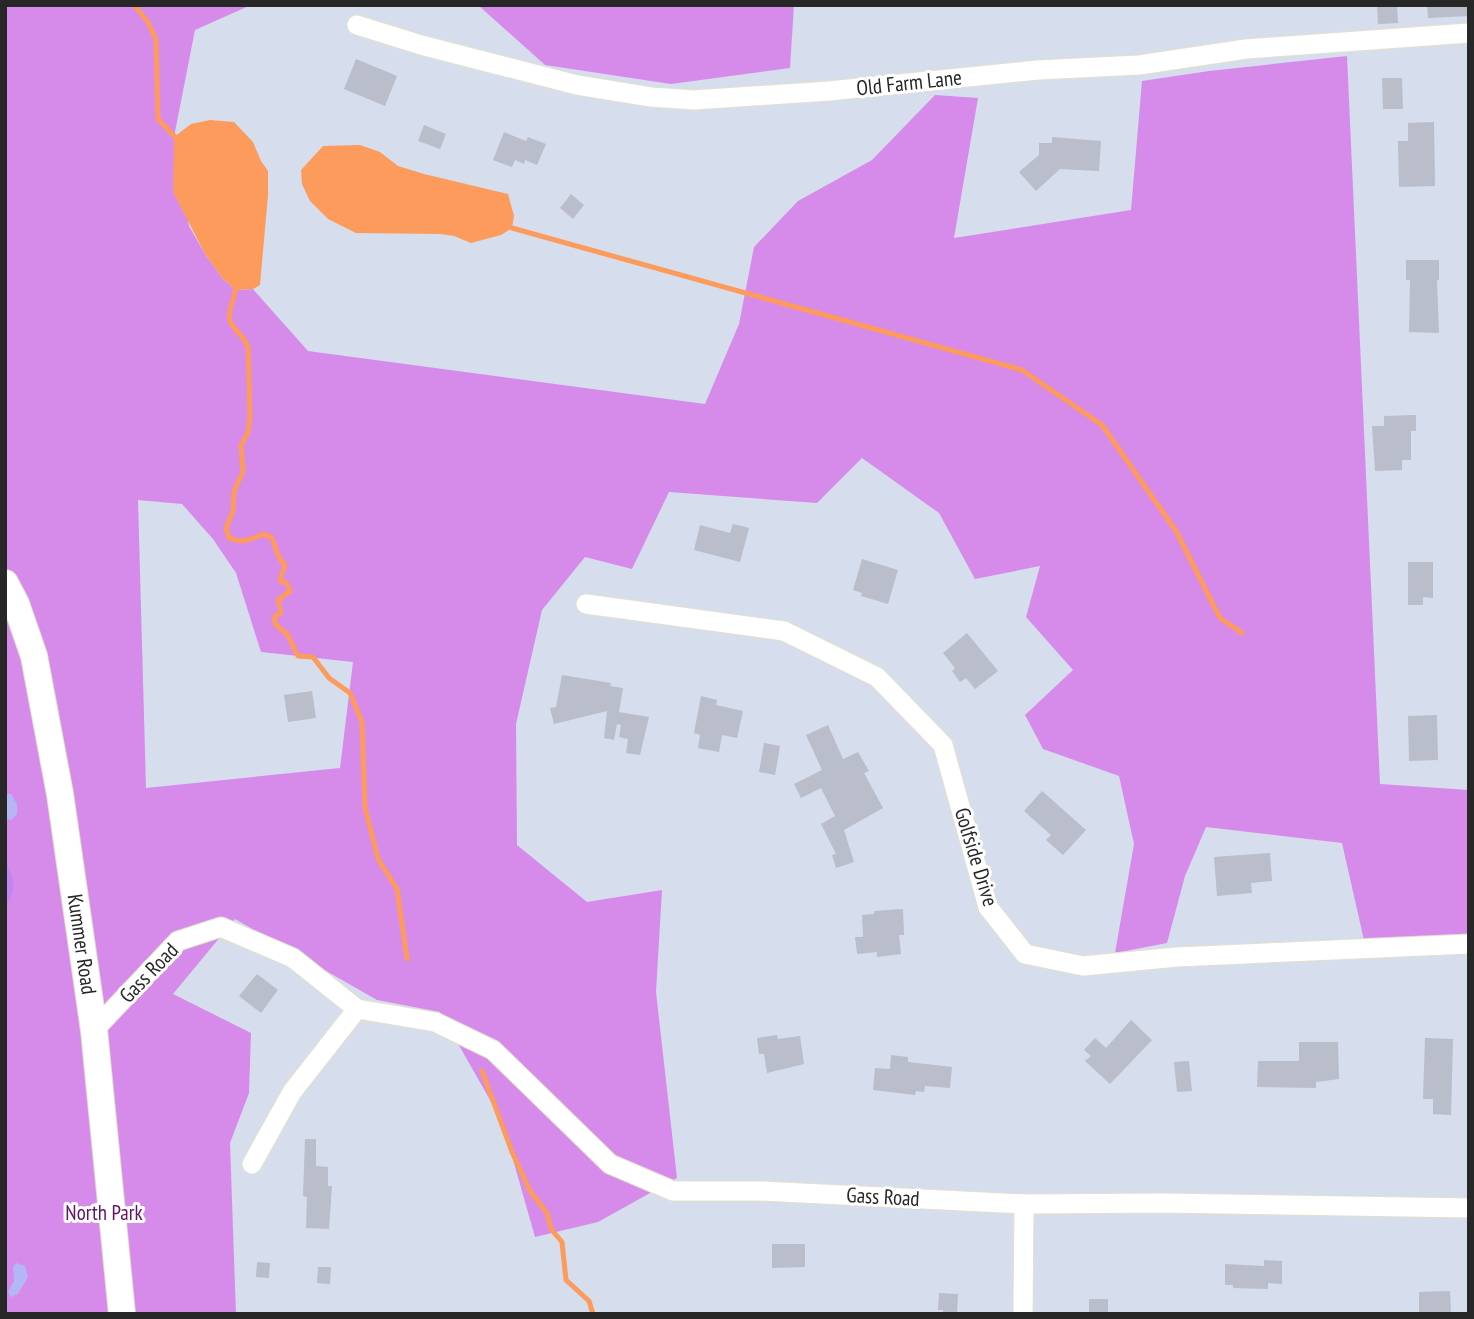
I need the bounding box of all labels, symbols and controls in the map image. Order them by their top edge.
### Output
street label: Old Farm Lane [855,64,963,101]
street label: Golfside Drive [949,804,1004,909]
street label: Kummer Road [62,892,103,996]
street label: Gass Road [113,937,184,1008]
street label: Gass Road [846,1181,920,1212]
park label: North Park [65,1199,143,1226]

